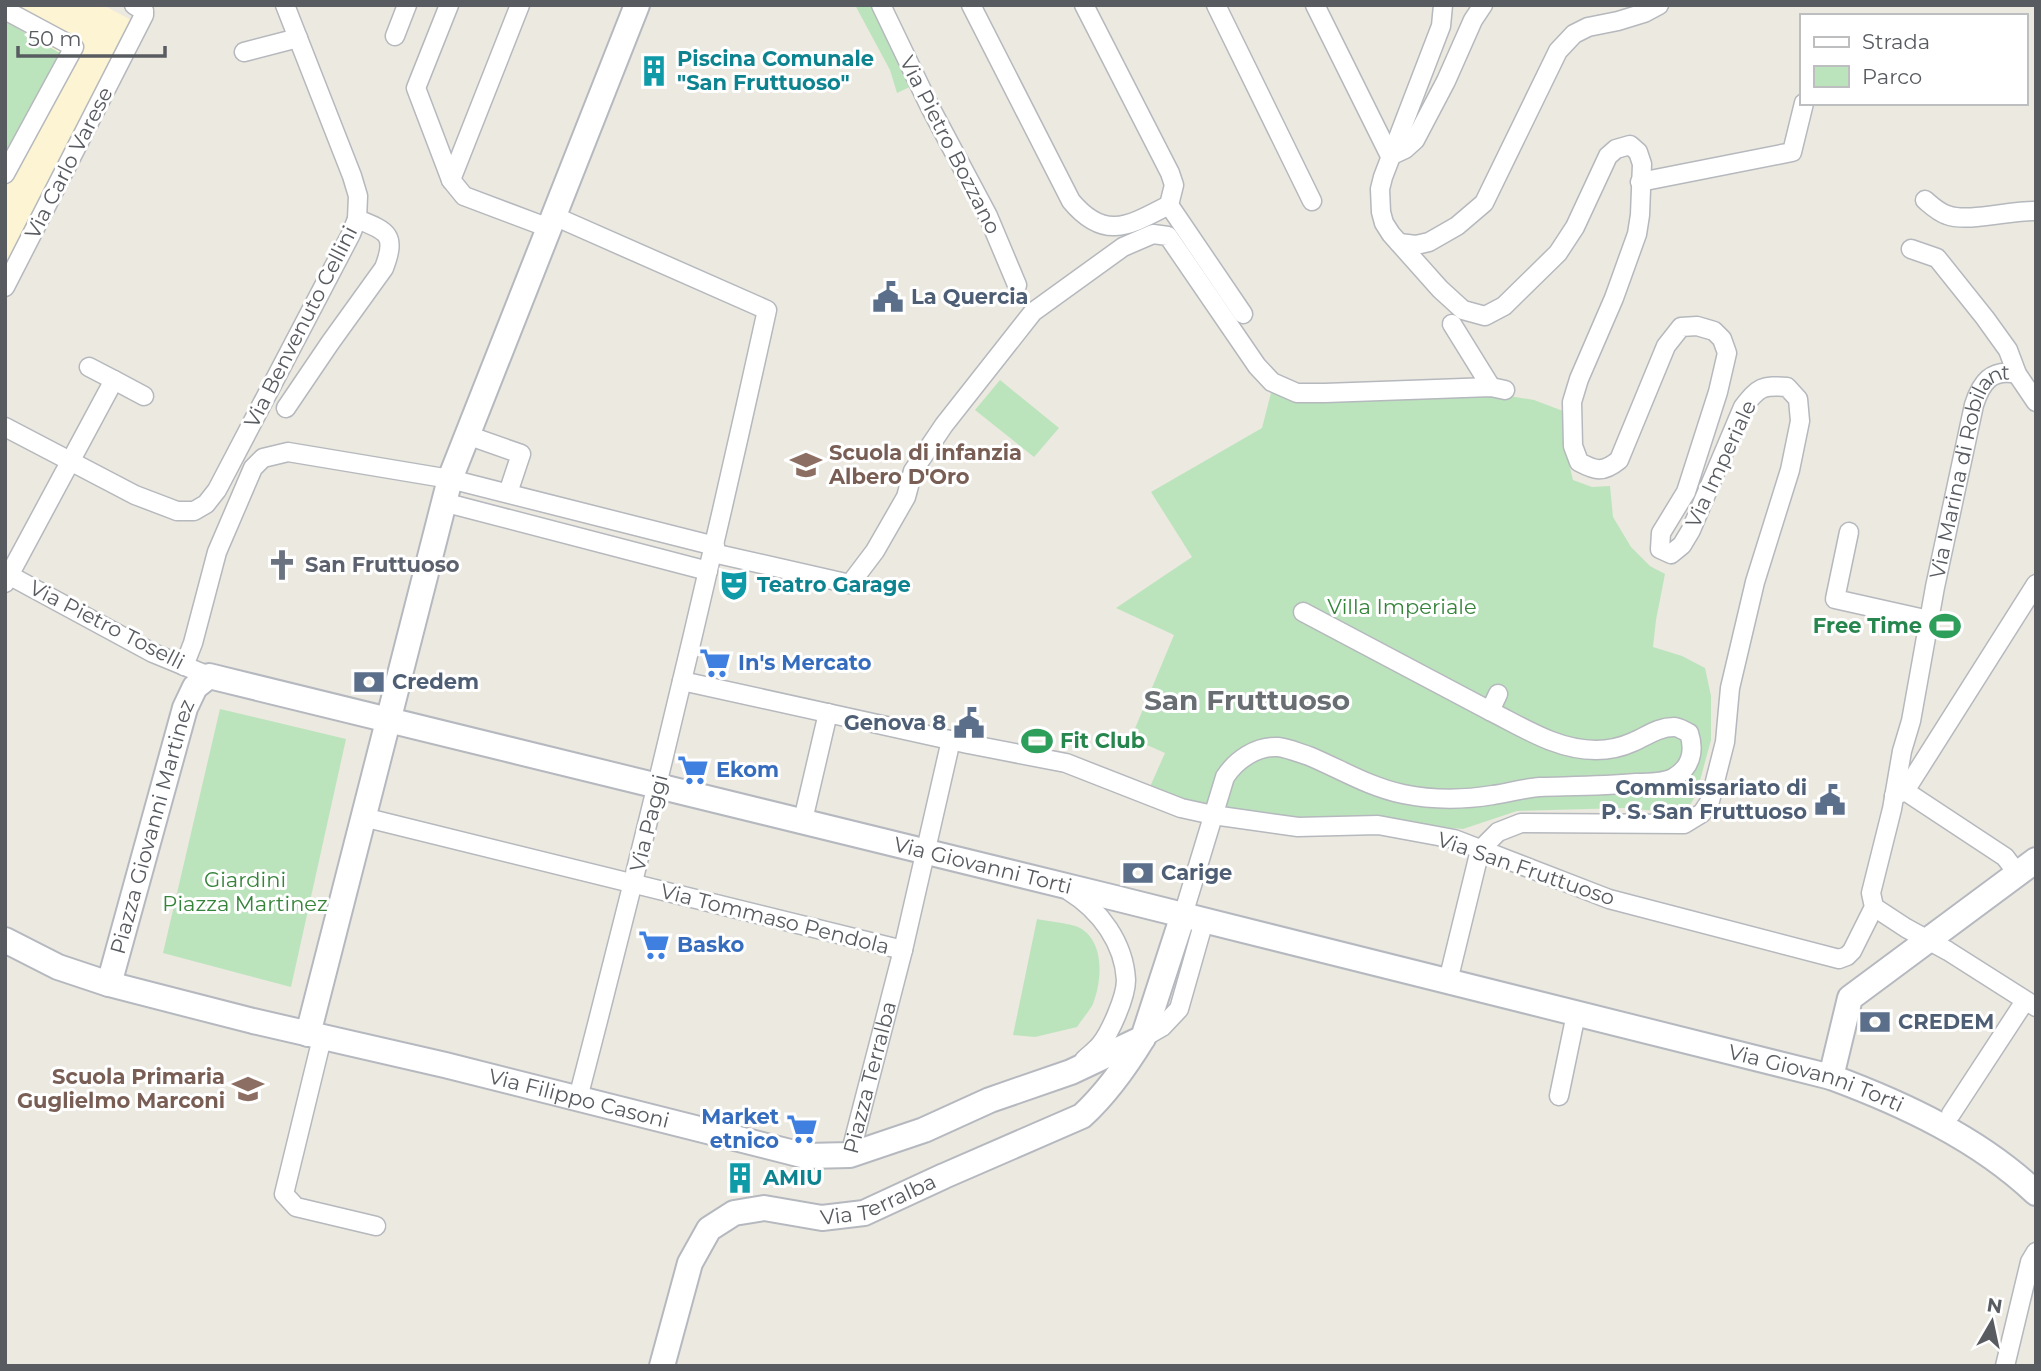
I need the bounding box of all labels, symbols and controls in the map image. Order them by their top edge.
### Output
scale bar [18,14,164,58]
legend [1800,14,2027,105]
text: 50 m [28,26,82,51]
text: Strada [1862,29,1930,54]
place label: Piscina Comunale "San Fruttuoso" [677,46,874,95]
street label: Via Pietro Bozzano [895,52,1006,238]
building icon: Piscina Comunale "San Fruttuoso" [637,54,671,88]
text: Parco [1862,64,1922,89]
street label: Via Carlo Varese [19,83,118,243]
street label: Via Benvenuto Cellini [239,222,362,432]
public building icon: La Quercia [871,280,905,314]
place label: La Quercia [911,284,1029,309]
street label: Via Marina di Robilant [1924,360,2010,581]
street label: Via Imperiale [1680,396,1761,532]
place label: Scuola di infanzia Albero D'Oro [828,440,1022,489]
school or university icon: Scuola di infanzia Albero D'Oro [789,448,823,482]
church icon: San Fruttuoso [265,548,299,582]
place label: San Fruttuoso [305,552,460,577]
theatre icon: Teatro Garage [717,568,751,602]
place label: Teatro Garage [757,572,911,597]
street label: Via Pietro Toselli [26,575,189,674]
park label: Villa Imperiale [1327,594,1477,619]
sports icon: Free Time [1928,609,1962,643]
place label: Free Time [1813,613,1922,638]
supermarket icon: In's Mercato [698,646,732,680]
place label: In's Mercato [738,650,872,675]
bank icon: Credem [352,665,386,699]
place label: Credem [392,669,479,694]
district label: San Fruttuoso [1144,683,1350,717]
street label: Piazza Giovanni Martinez [105,695,199,957]
public building icon: Genova 8 [952,706,986,740]
place label: Genova 8 [844,710,946,735]
sports icon: Fit Club [1020,724,1054,758]
place label: Fit Club [1060,728,1145,753]
supermarket icon: Ekom [676,753,710,787]
place label: Ekom [716,757,779,782]
street label: Via Paggi [624,772,673,874]
place label: Commissariato di P. S. San Fruttuoso [1601,775,1807,824]
public building icon: Commissariato di P. S. San Fruttuoso [1813,783,1847,817]
street label: Via San Fruttuoso [1434,826,1618,911]
street label: Via Giovanni Torti [891,831,1075,899]
bank icon: Carige [1121,856,1155,890]
place label: Carige [1161,860,1232,885]
park label: Giardini Piazza Martinez [162,867,328,916]
street label: Via Tommaso Pendola [658,878,892,959]
supermarket icon: Basko [637,928,671,962]
place label: Basko [677,932,744,957]
street label: Piazza Terralba [838,999,901,1156]
bank icon: CREDEM [1858,1005,1892,1039]
place label: CREDEM [1898,1009,1994,1034]
street label: Via Giovanni Torti [1726,1039,1908,1117]
street label: Via Filippo Casoni [486,1063,672,1133]
place label: Scuola Primaria Guglielmo Marconi [17,1064,225,1113]
school or university icon: Scuola Primaria Guglielmo Marconi [231,1072,265,1106]
place label: Market etnico [701,1104,779,1153]
supermarket icon: Market etnico [785,1112,819,1146]
building icon: AMIU [723,1161,757,1195]
place label: AMIU [762,1165,823,1190]
street label: Via Terralba [819,1168,940,1230]
north arrow [1957,1287,2027,1357]
text: N [1985,1293,2004,1318]

